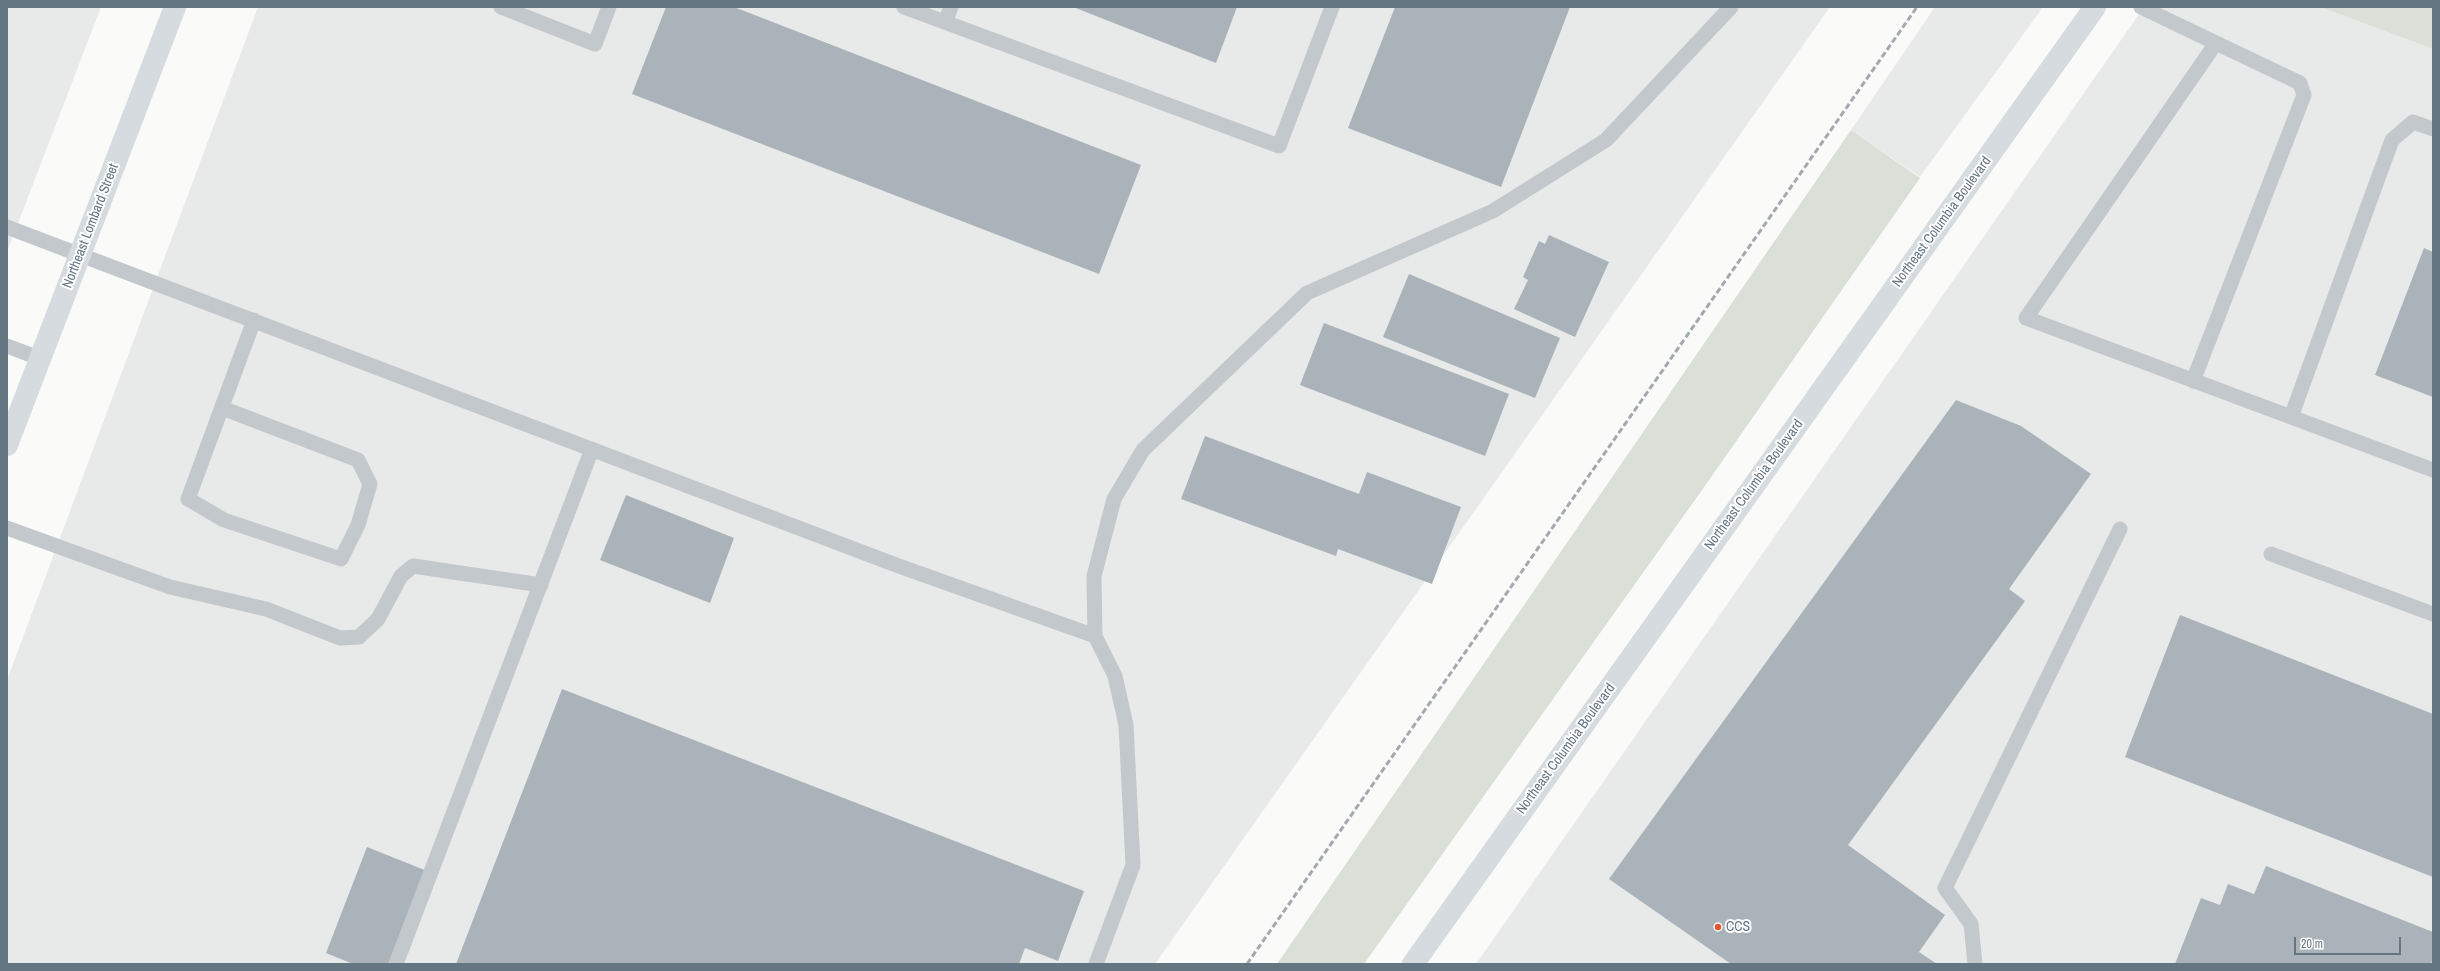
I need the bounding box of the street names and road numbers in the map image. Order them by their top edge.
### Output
street label: Northeast Columbia Boulevard [1889,154,1995,290]
street label: Northeast Lombard Street [59,161,123,291]
street label: Northeast Columbia Boulevard [1701,417,1807,553]
street label: Northeast Columbia Boulevard [1513,681,1619,817]

